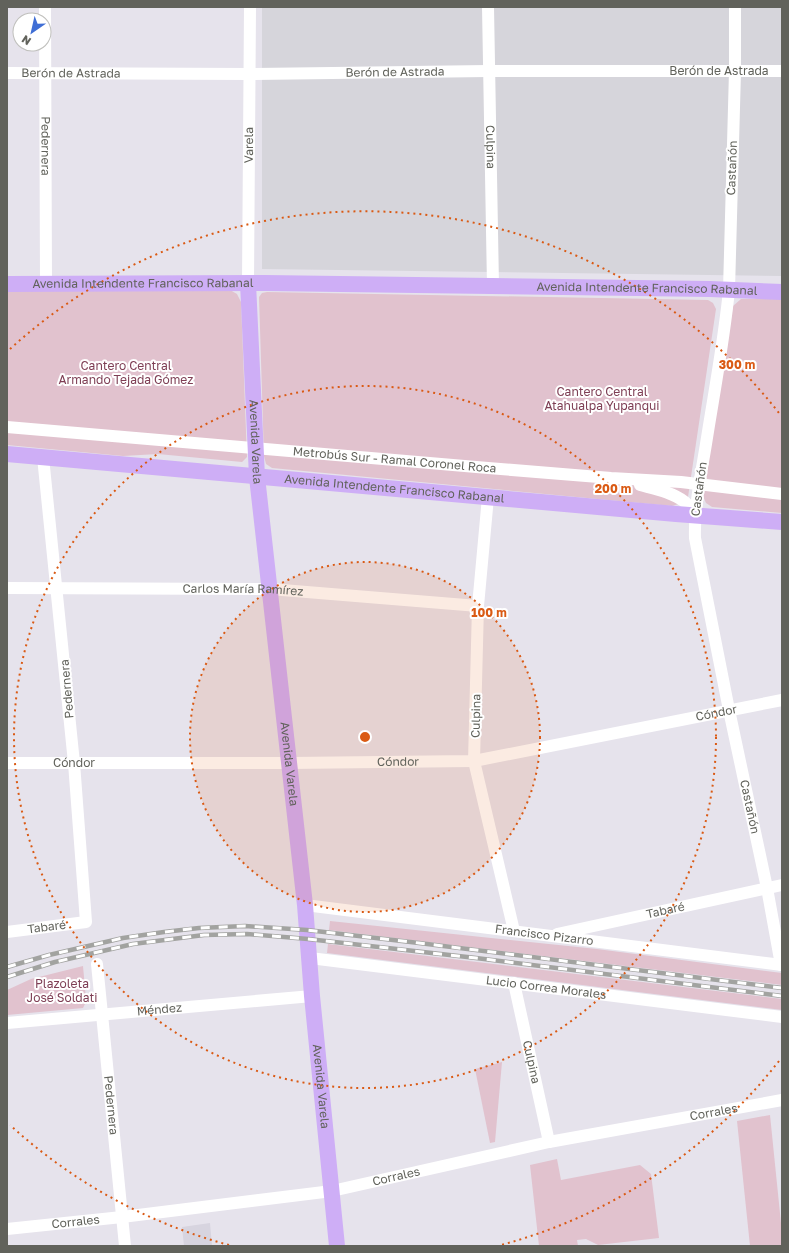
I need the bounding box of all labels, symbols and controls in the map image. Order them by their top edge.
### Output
north arrow [12,12,52,52]
text: N [19,33,33,48]
street label: Berón de Astrada [669,63,769,78]
street label: Berón de Astrada [345,64,445,80]
street label: Berón de Astrada [21,65,121,80]
street label: Pedernera [38,116,54,176]
street label: Culpina [483,125,499,169]
street label: Varela [241,127,256,163]
street label: Castañón [723,140,740,196]
street label: Avenida Intendente Francisco Rabanal [32,275,254,291]
street label: Avenida Intendente Francisco Rabanal [536,279,758,298]
text: 300 m [719,357,755,372]
park label: Cantero Central Armando Tejada Gómez [59,358,193,387]
park label: Cantero Central Atahualpa Yupanqui [544,384,660,413]
street label: Avenida Varela [246,399,266,485]
street label: Metrobús Sur - Ramal Coronel Roca [292,443,497,476]
street label: Castañón [687,461,710,517]
street label: Avenida Intendente Francisco Rabanal [284,471,505,506]
text: 200 m [595,481,631,496]
street label: Carlos María Ramírez [182,581,304,599]
text: 100 m [471,605,507,620]
street label: Pedernera [56,659,77,719]
street label: Culpina [468,694,483,738]
street label: Cóndor [694,701,739,724]
street label: Avenida Varela [278,721,302,807]
centre of rings [358,730,372,744]
street label: Cóndor [377,754,419,769]
street label: Cóndor [53,755,95,770]
street label: Castañón [737,778,763,835]
street label: Tabaré [645,898,686,921]
street label: Tabaré [26,917,67,936]
street label: Francisco Pizarro [494,921,594,948]
street label: Lucio Correa Morales [485,972,607,1002]
park label: Plazoleta José Soldati [27,976,97,1005]
street label: Méndez [136,1000,183,1018]
street label: Culpina [520,1039,544,1085]
street label: Avenida Varela [310,1043,333,1129]
street label: Pedernera [101,1075,122,1136]
street label: Corrales [688,1100,739,1124]
street label: Corrales [371,1163,421,1189]
street label: Corrales [51,1211,100,1231]

